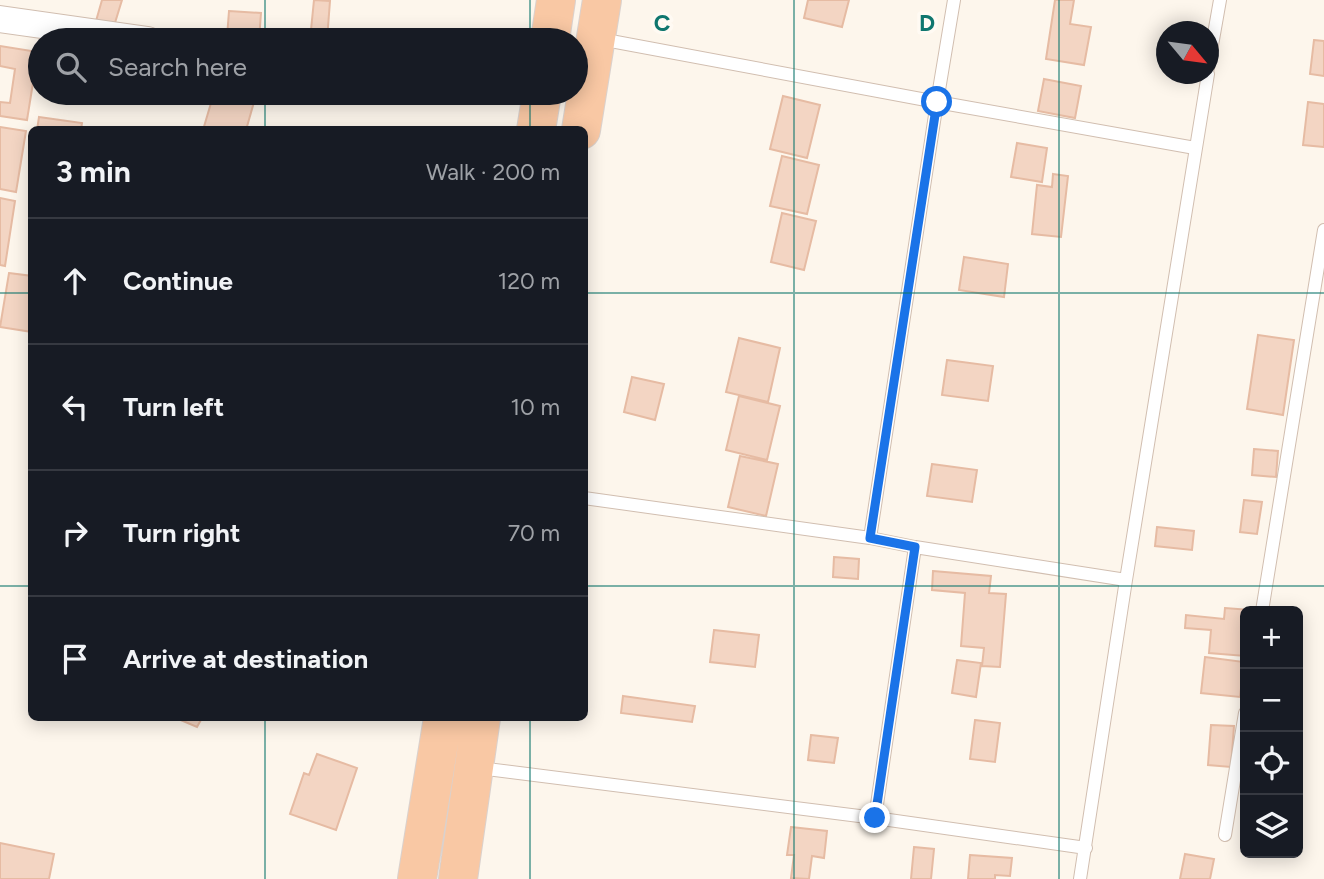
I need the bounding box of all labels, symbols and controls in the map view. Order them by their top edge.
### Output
text: C [654,9,671,37]
text: D [919,9,935,37]
north arrow [1156,21,1219,84]
search box [28,28,588,105]
icon: search [52,48,90,86]
text: Search here [108,51,247,83]
route start [921,86,952,117]
text: 3 min [56,153,131,190]
text: Walk · 200 m [426,158,560,186]
icon: ahead [56,262,94,300]
text: Continue [123,265,233,297]
text: 120 m [498,267,560,295]
icon: left [56,388,94,426]
text: Turn left [123,391,224,423]
text: 10 m [511,393,560,421]
icon: right [56,514,94,552]
text: Turn right [123,517,240,549]
text: 70 m [508,519,560,547]
map controls [1240,606,1303,858]
button: + [1240,606,1303,669]
icon: arrive [56,640,94,678]
text: Arrive at destination [123,643,368,675]
button: − [1240,669,1303,732]
button: locate [1240,732,1303,795]
button: layers [1240,795,1303,858]
route end [859,802,890,833]

